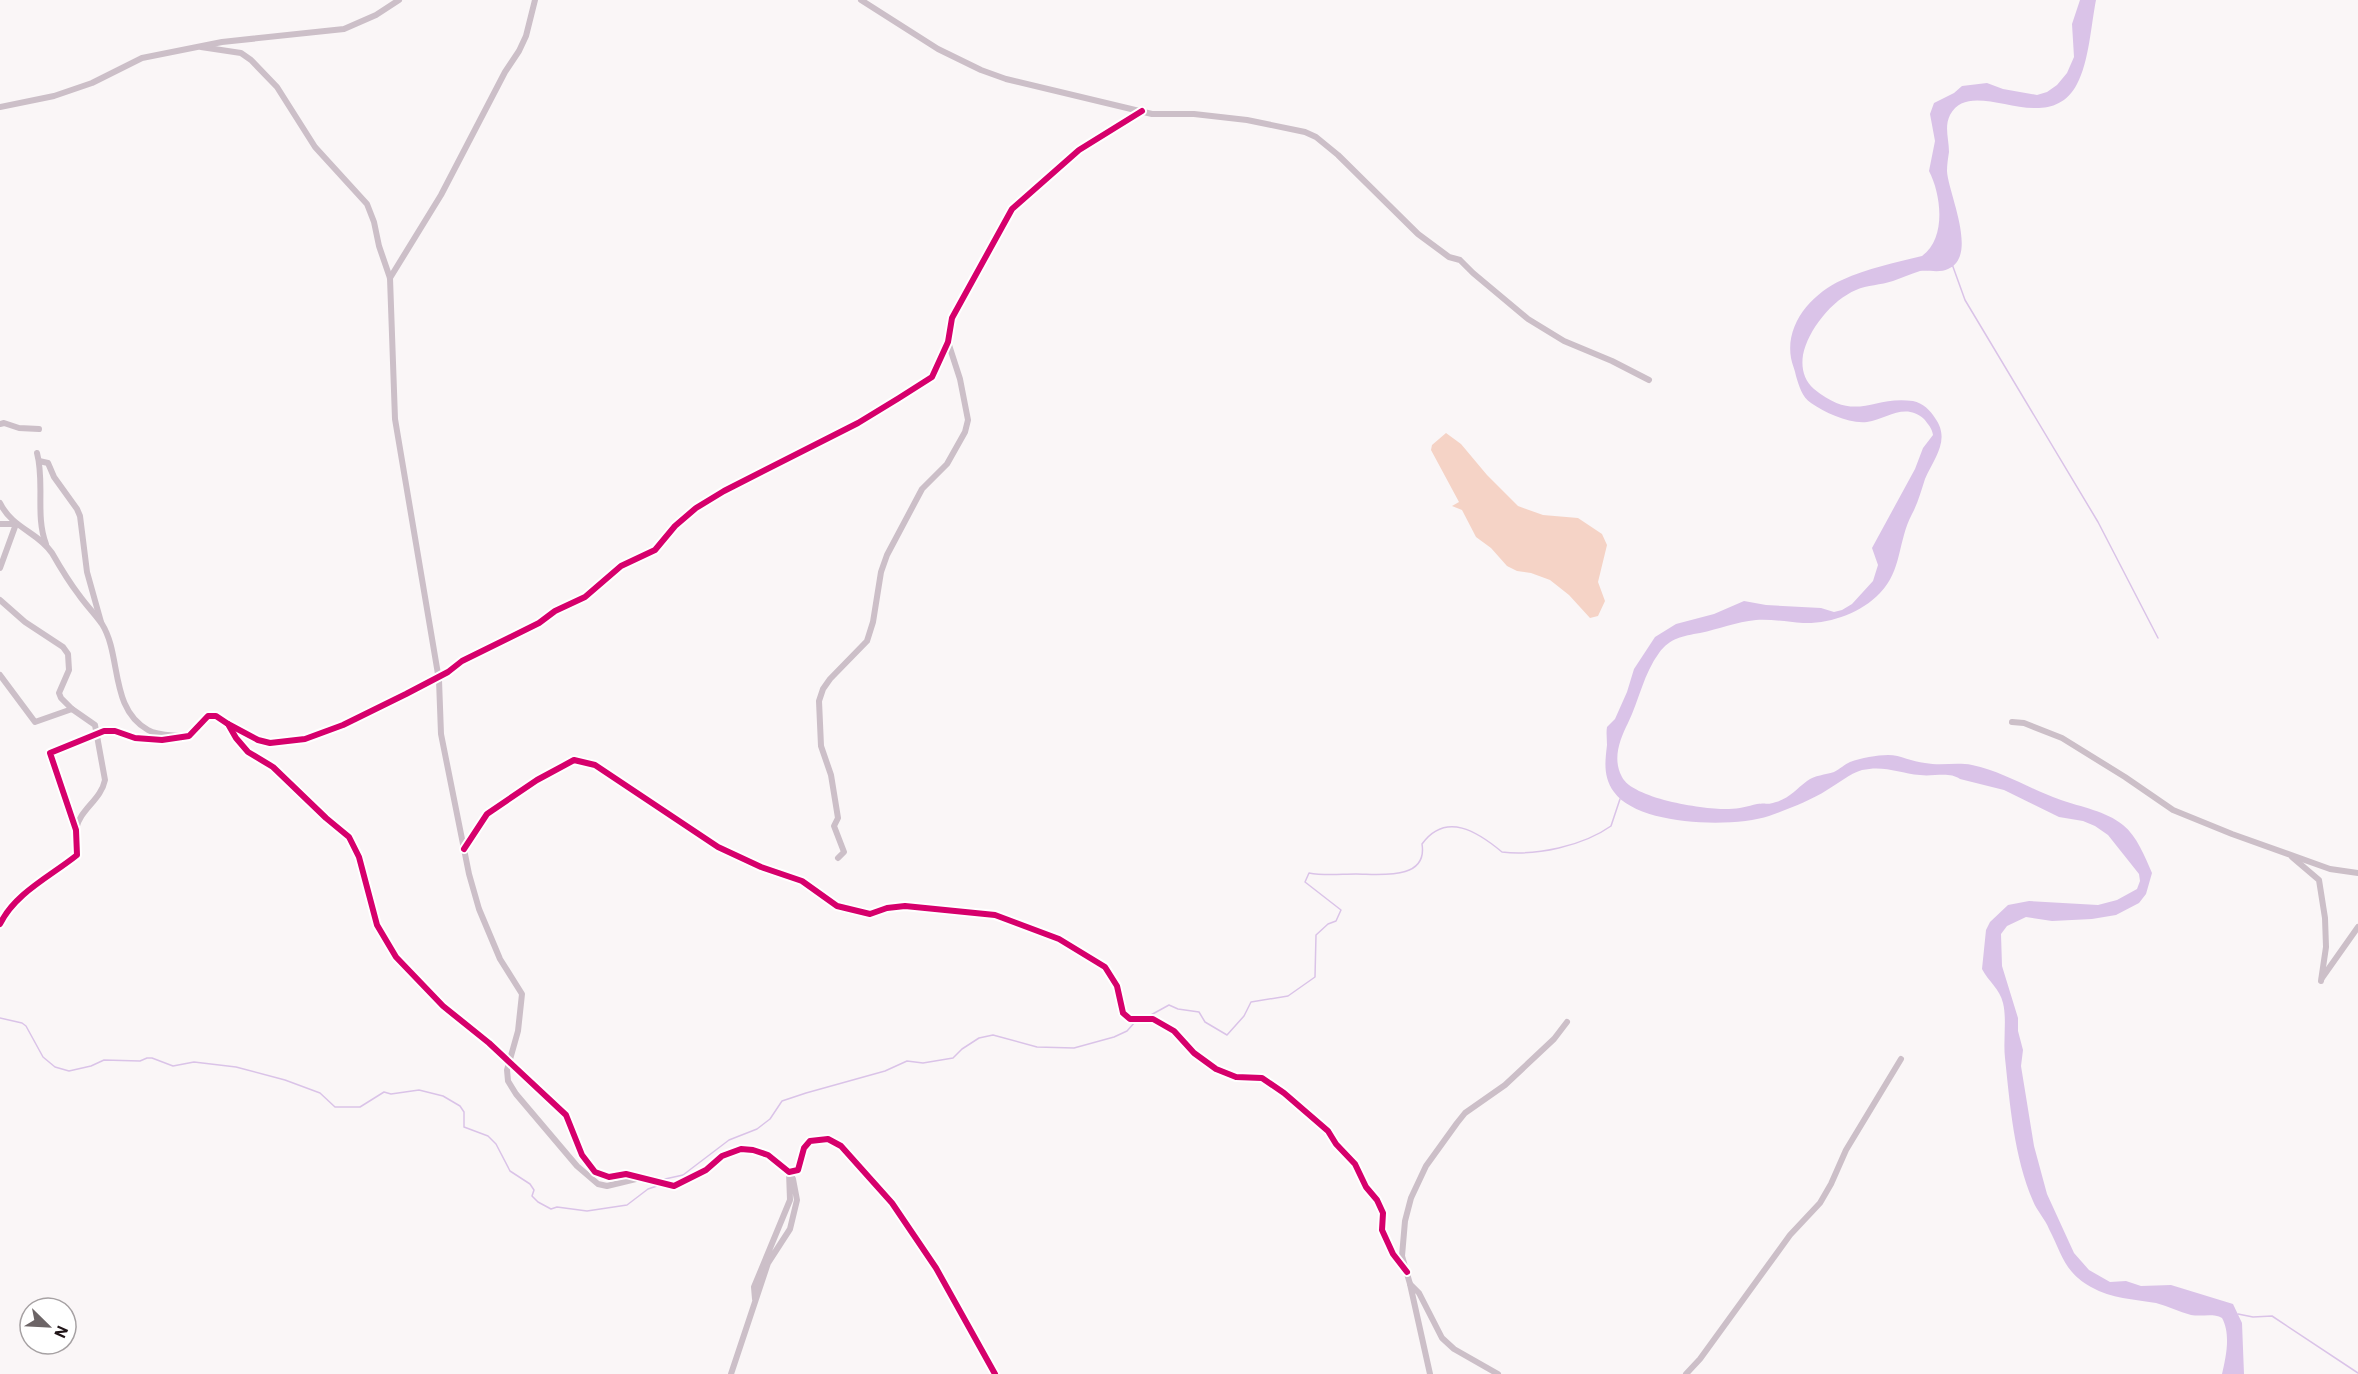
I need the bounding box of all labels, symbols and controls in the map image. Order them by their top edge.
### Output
north arrow [18,1296,78,1356]
text: N [50,1323,73,1341]

